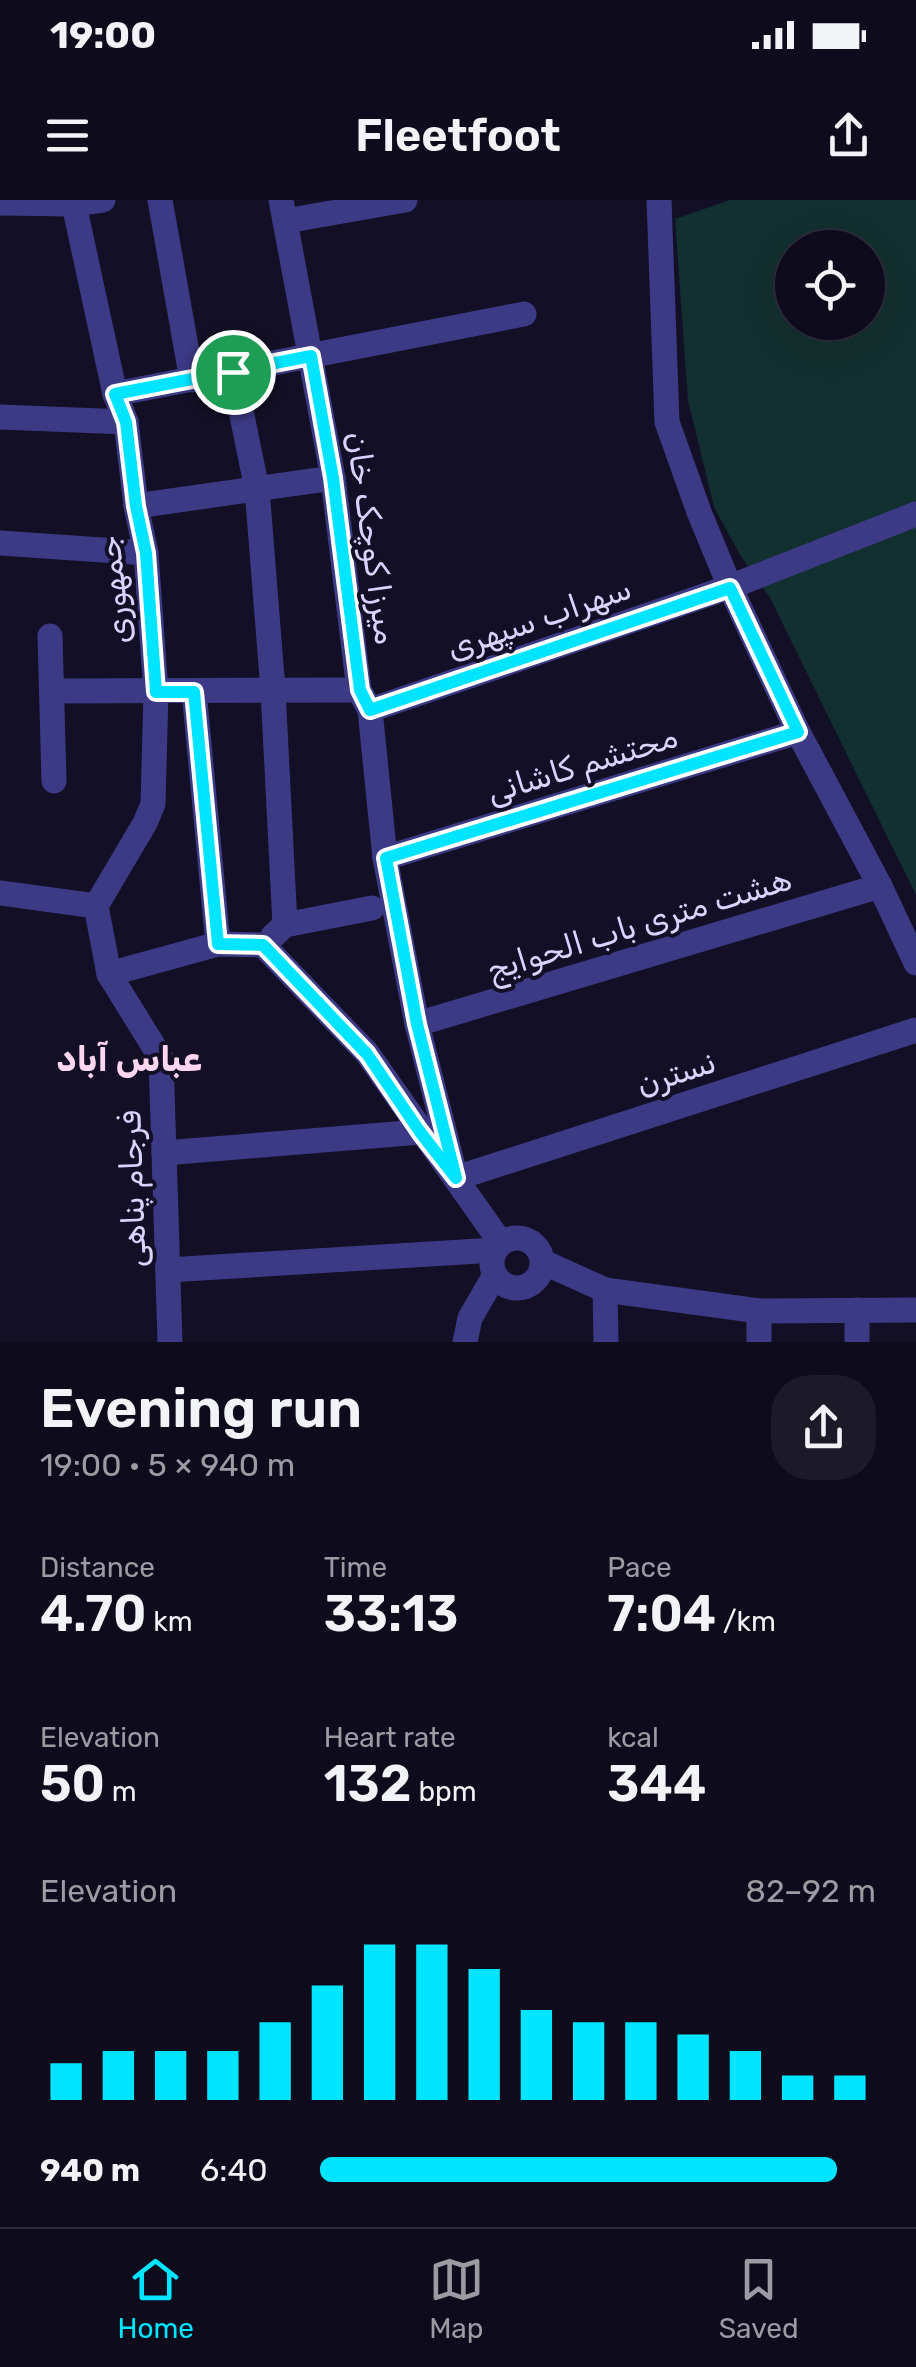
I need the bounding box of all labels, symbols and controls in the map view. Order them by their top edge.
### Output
text: 19:00 [50,12,156,58]
icon: menu [40,108,95,163]
icon: share [821,108,876,163]
text: Fleetfoot [355,109,561,162]
map controls [775,230,885,340]
button: locate [775,230,885,340]
pin [191,330,276,415]
icon: arrive [206,345,261,400]
street label: میرزا کوچک خان [338,429,406,647]
street label: جمهوری [89,534,139,646]
street label: سهراب سپهری [442,569,637,669]
street label: محتشم کاشانی [482,717,683,813]
street label: هشت متری باب الحوایج [482,860,797,992]
district label: عباس آباد [56,1038,202,1080]
street label: نسترن [632,1042,720,1104]
street label: فرجام پناهی [110,1110,156,1268]
button: share [771,1375,876,1480]
text: Evening run [40,1376,362,1441]
text: 19:00 · 5 × 940 m [40,1446,295,1484]
text: Distance [40,1551,155,1584]
text: Time [324,1551,387,1584]
text: Pace [607,1551,672,1584]
text: 4.70 [40,1584,146,1644]
text: 33:13 [324,1584,458,1644]
text: 7:04 [607,1584,716,1644]
text: km [146,1605,193,1638]
text: /km [716,1605,776,1638]
text: Elevation [40,1721,160,1754]
text: Heart rate [324,1721,456,1754]
text: kcal [607,1721,659,1754]
text: 50 [40,1754,105,1814]
text: 132 [324,1754,412,1814]
text: 344 [607,1754,706,1814]
text: m [105,1775,137,1808]
text: bpm [412,1775,477,1808]
text: Elevation [40,1872,177,1910]
text: 82–92 m [746,1872,876,1910]
text: 940 m [40,2151,140,2189]
text: 6:40 [200,2151,268,2189]
tab: Home [117,2252,194,2345]
tab: Map [429,2252,484,2345]
tab: Saved [719,2252,799,2345]

